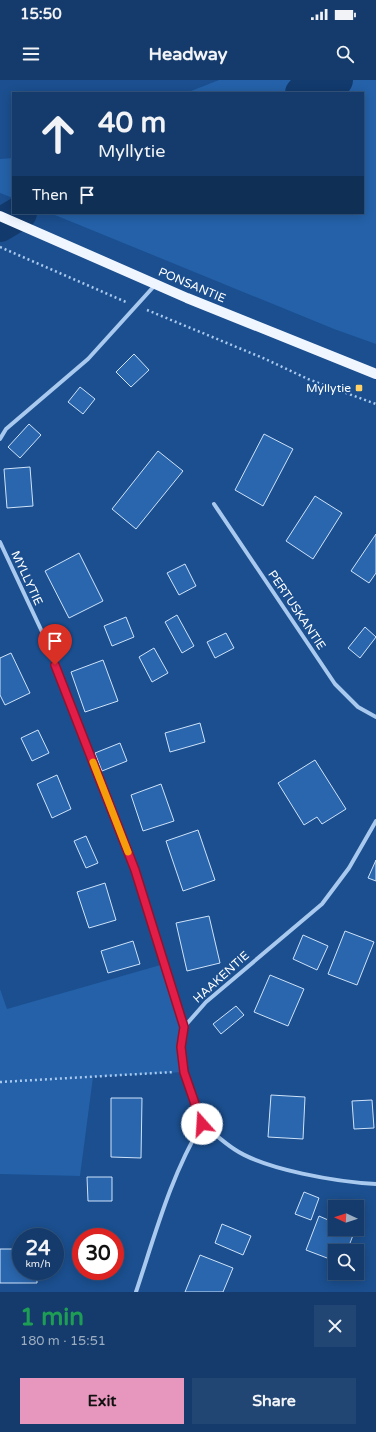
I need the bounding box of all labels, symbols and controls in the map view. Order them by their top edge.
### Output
text: 15:50 [20,5,62,23]
icon: menu [20,43,42,65]
text: Headway [149,43,227,65]
icon: search [334,43,356,65]
text: 40 m [98,106,166,140]
icon: ahead [32,108,84,160]
text: Myllytie [98,140,165,162]
icon: arrive [76,184,98,206]
text: Then [32,186,68,204]
street label: PONSANTIE [156,265,228,306]
place label: Myllytie [306,381,351,395]
marker: Myllytie [354,383,364,393]
street label: MYLLYTIE [8,549,46,608]
street label: PERTUSKANTIE [265,568,329,653]
pin [38,624,72,665]
icon: arrive [44,630,66,652]
street label: HAAKENTIE [190,948,252,1006]
position arrow [181,1103,223,1145]
north arrow [328,1200,364,1236]
map controls [328,1200,364,1280]
speed limit sign: 30 [72,1228,124,1280]
text: 24 [25,1237,51,1261]
button: search [328,1244,364,1280]
text: km/h [25,1258,51,1270]
text: 1 min [20,1303,84,1332]
button: close [314,1305,356,1347]
text: 180 m · 15:51 [20,1333,106,1349]
button: Exit [20,1378,184,1424]
button: Share [192,1378,356,1424]

